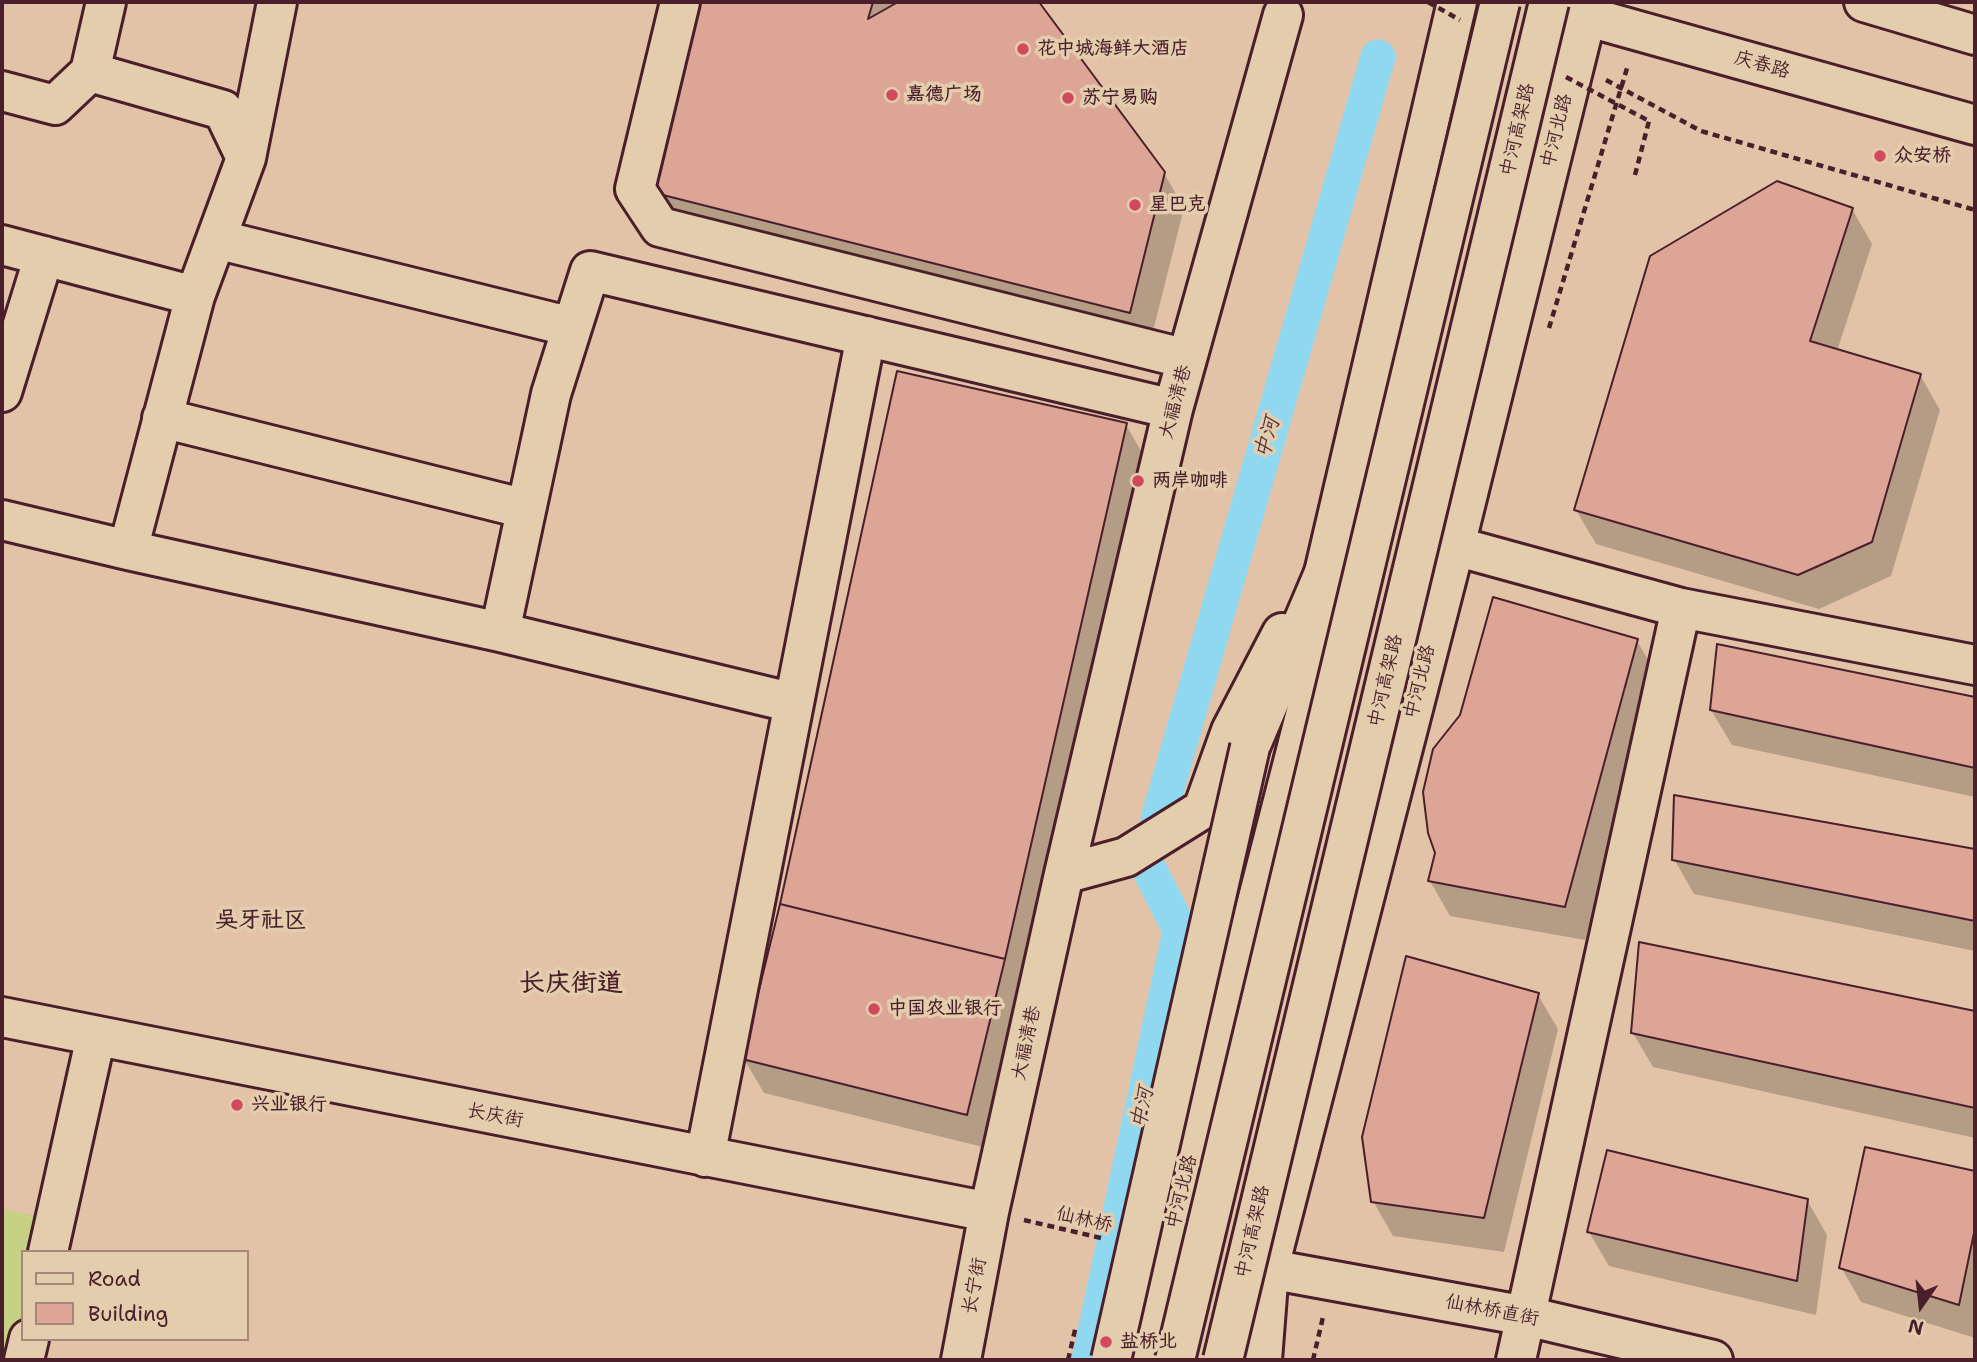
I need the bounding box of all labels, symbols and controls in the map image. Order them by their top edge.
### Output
place label: 花中城海鲜大酒店 [1037,38,1189,60]
marker: 花中城海鲜大酒店 [1015,41,1031,57]
street label: 庆春路 [1731,46,1793,84]
street label: 中河高架路 [1496,81,1540,179]
place label: 嘉德广场 [906,84,982,106]
marker: 嘉德广场 [884,87,900,103]
place label: 苏宁易购 [1082,87,1158,109]
marker: 苏宁易购 [1060,90,1076,106]
street label: 中河北路 [1537,91,1577,171]
place label: 众安桥 [1894,145,1951,167]
marker: 众安桥 [1872,148,1888,164]
place label: 星巴克 [1149,194,1206,216]
marker: 星巴克 [1127,197,1143,213]
street label: 大福清巷 [1155,362,1197,442]
water label: 中河 [1250,414,1286,462]
place label: 两岸咖啡 [1152,470,1228,492]
marker: 两岸咖啡 [1130,473,1146,489]
street label: 中河高架路 [1364,632,1408,730]
street label: 中河北路 [1400,642,1440,722]
district label: 吴牙社区 [215,907,307,935]
district label: 长庆街道 [519,968,623,1000]
place label: 中国农业银行 [888,998,1002,1020]
marker: 中国农业银行 [866,1001,882,1017]
street label: 大福清巷 [1008,1003,1046,1083]
water label: 中河 [1126,1085,1160,1131]
place label: 兴业银行 [251,1094,327,1116]
marker: 兴业银行 [229,1097,245,1113]
street label: 长庆街 [465,1099,525,1133]
street label: 中河北路 [1162,1152,1202,1232]
street label: 中河高架路 [1231,1183,1275,1281]
street label: 仙林桥 [1054,1202,1114,1238]
legend [21,1250,248,1341]
street label: 长宁街 [958,1256,992,1316]
text: Road [88,1265,141,1293]
north arrow [1886,1271,1956,1341]
street label: 仙林桥直街 [1443,1291,1541,1331]
text: Building [88,1300,168,1328]
text: N [1905,1313,1926,1341]
place label: 盐桥北 [1120,1331,1177,1353]
marker: 盐桥北 [1098,1334,1114,1350]

